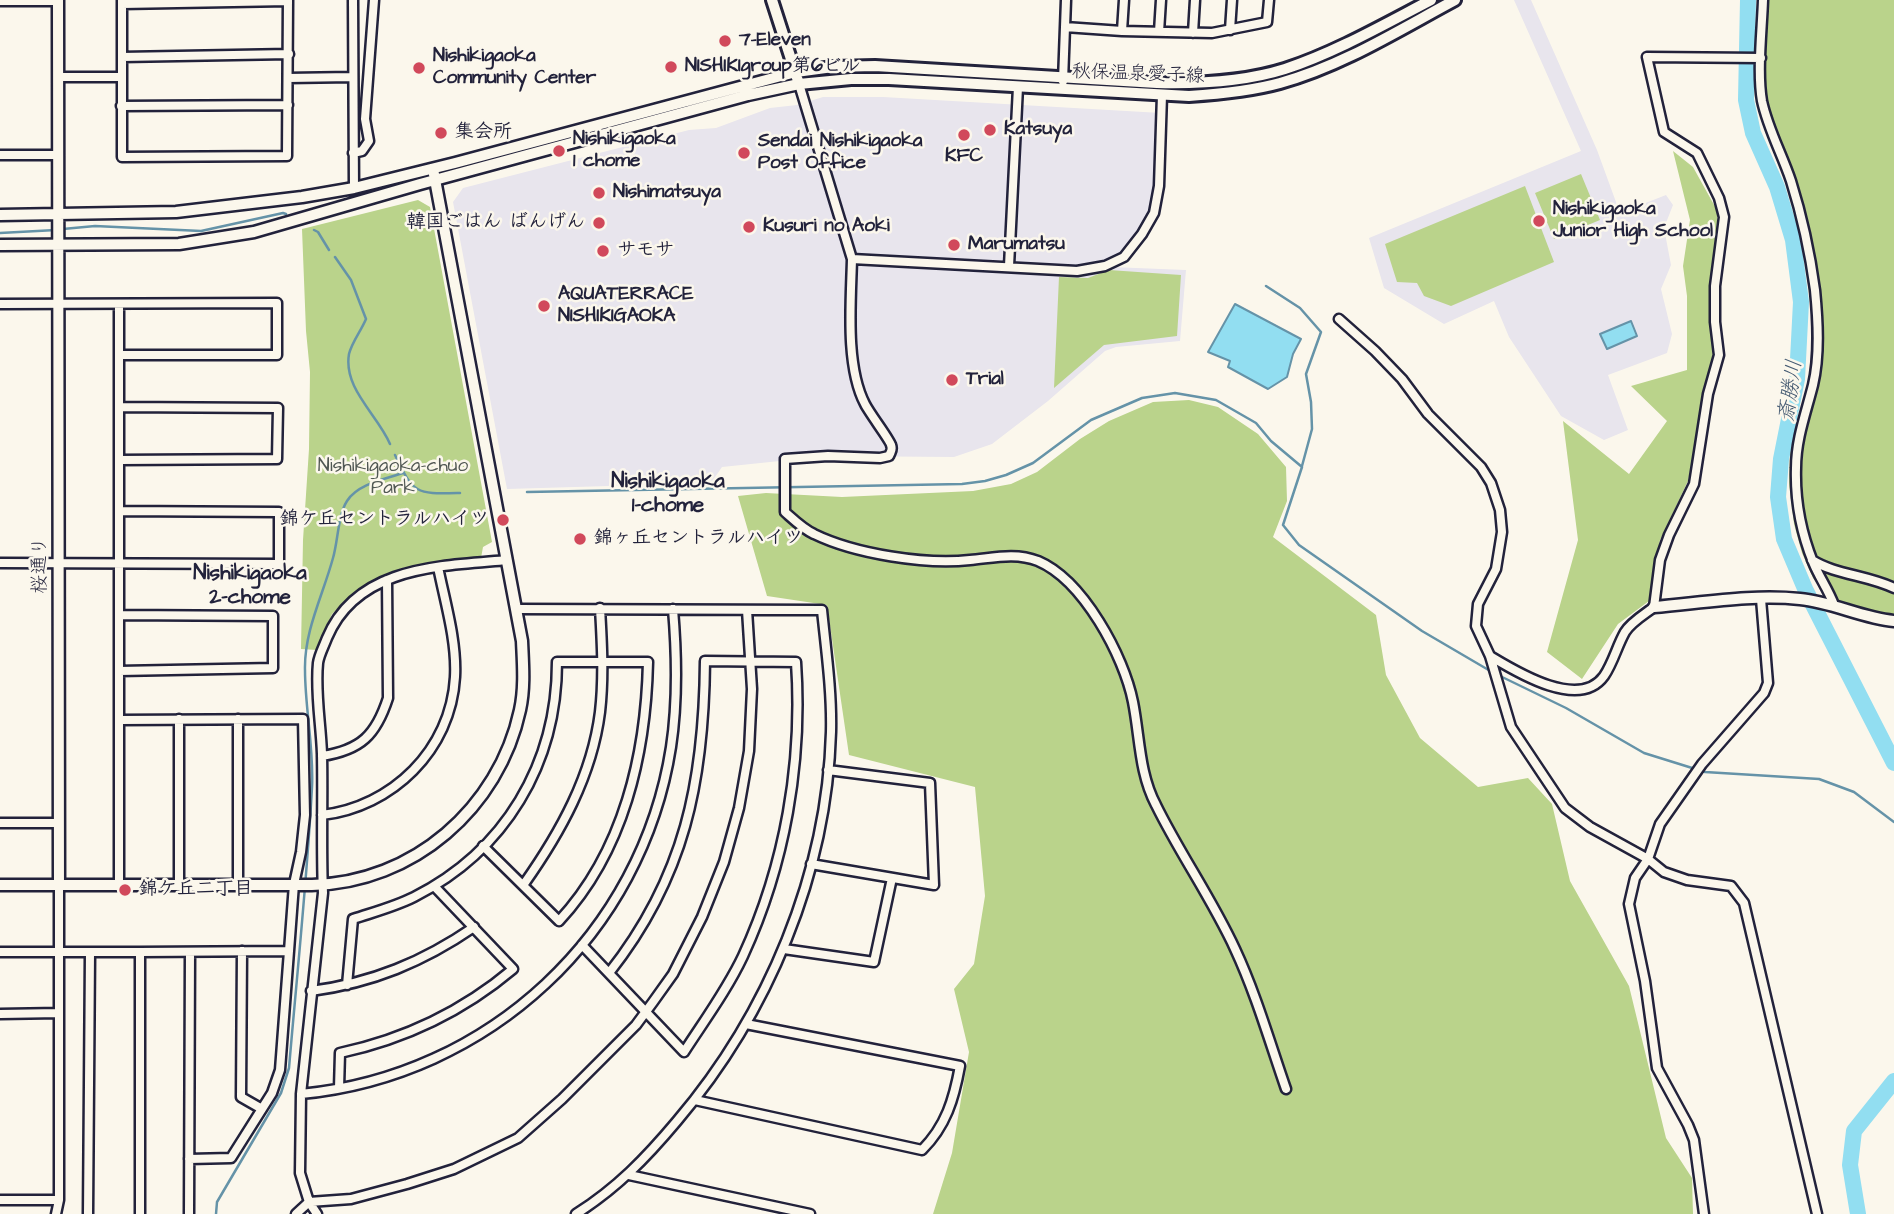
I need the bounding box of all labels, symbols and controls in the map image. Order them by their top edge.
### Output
place label: 7-Eleven [739,30,811,52]
marker: 7-Eleven [717,33,733,49]
place label: Nishikigaoka Community Center [433,46,596,90]
place label: NISHIKIgroup第6ビル [685,56,861,78]
marker: NISHIKIgroup第6ビル [663,59,679,75]
marker: Nishikigaoka Community Center [411,60,427,76]
street label: 秋保温泉愛子線 [1071,61,1205,89]
place label: Katsuya [1004,119,1072,141]
place label: 集会所 [455,122,512,144]
marker: Katsuya [982,122,998,138]
marker: 集会所 [433,125,449,141]
marker: KFC [956,127,972,143]
place label: Nishikigaoka 1 chome [573,129,676,173]
place label: Sendai Nishikigaoka Post Office [758,131,923,175]
marker: Nishikigaoka 1 chome [551,143,567,159]
marker: Sendai Nishikigaoka Post Office [736,145,752,161]
place label: KFC [945,146,983,168]
place label: Nishimatsuya [613,182,721,204]
marker: Nishimatsuya [591,185,607,201]
place label: Nishikigaoka Junior High School [1553,199,1713,243]
place label: 韓国ごはん ばんげん [406,212,585,234]
marker: Nishikigaoka Junior High School [1531,213,1547,229]
marker: 韓国ごはん ばんげん [591,215,607,231]
place label: Kusuri no Aoki [763,216,890,238]
marker: Kusuri no Aoki [741,219,757,235]
place label: Marumatsu [968,234,1065,256]
marker: Marumatsu [946,237,962,253]
place label: サモサ [617,240,674,262]
marker: サモサ [595,243,611,259]
place label: AQUATERRACE NISHIKIGAOKA [558,284,694,328]
marker: AQUATERRACE NISHIKIGAOKA [536,298,552,314]
water label: 斎勝川 [1775,358,1809,424]
place label: Trial [966,369,1004,391]
marker: Trial [944,372,960,388]
park label: Nishikigaoka-chuo Park [318,456,468,500]
district label: Nishikigaoka 1-chome [611,470,725,520]
place label: 錦ケ丘セントラルハイツ [280,509,489,531]
marker: 錦ケ丘セントラルハイツ [495,512,511,528]
place label: 錦ヶ丘セントラルハイツ [594,528,803,550]
marker: 錦ヶ丘セントラルハイツ [572,531,588,547]
street label: 桜通り [30,537,52,593]
district label: Nishikigaoka 2-chome [193,562,307,612]
place label: 錦ケ丘二丁目 [139,879,253,901]
marker: 錦ケ丘二丁目 [117,882,133,898]

